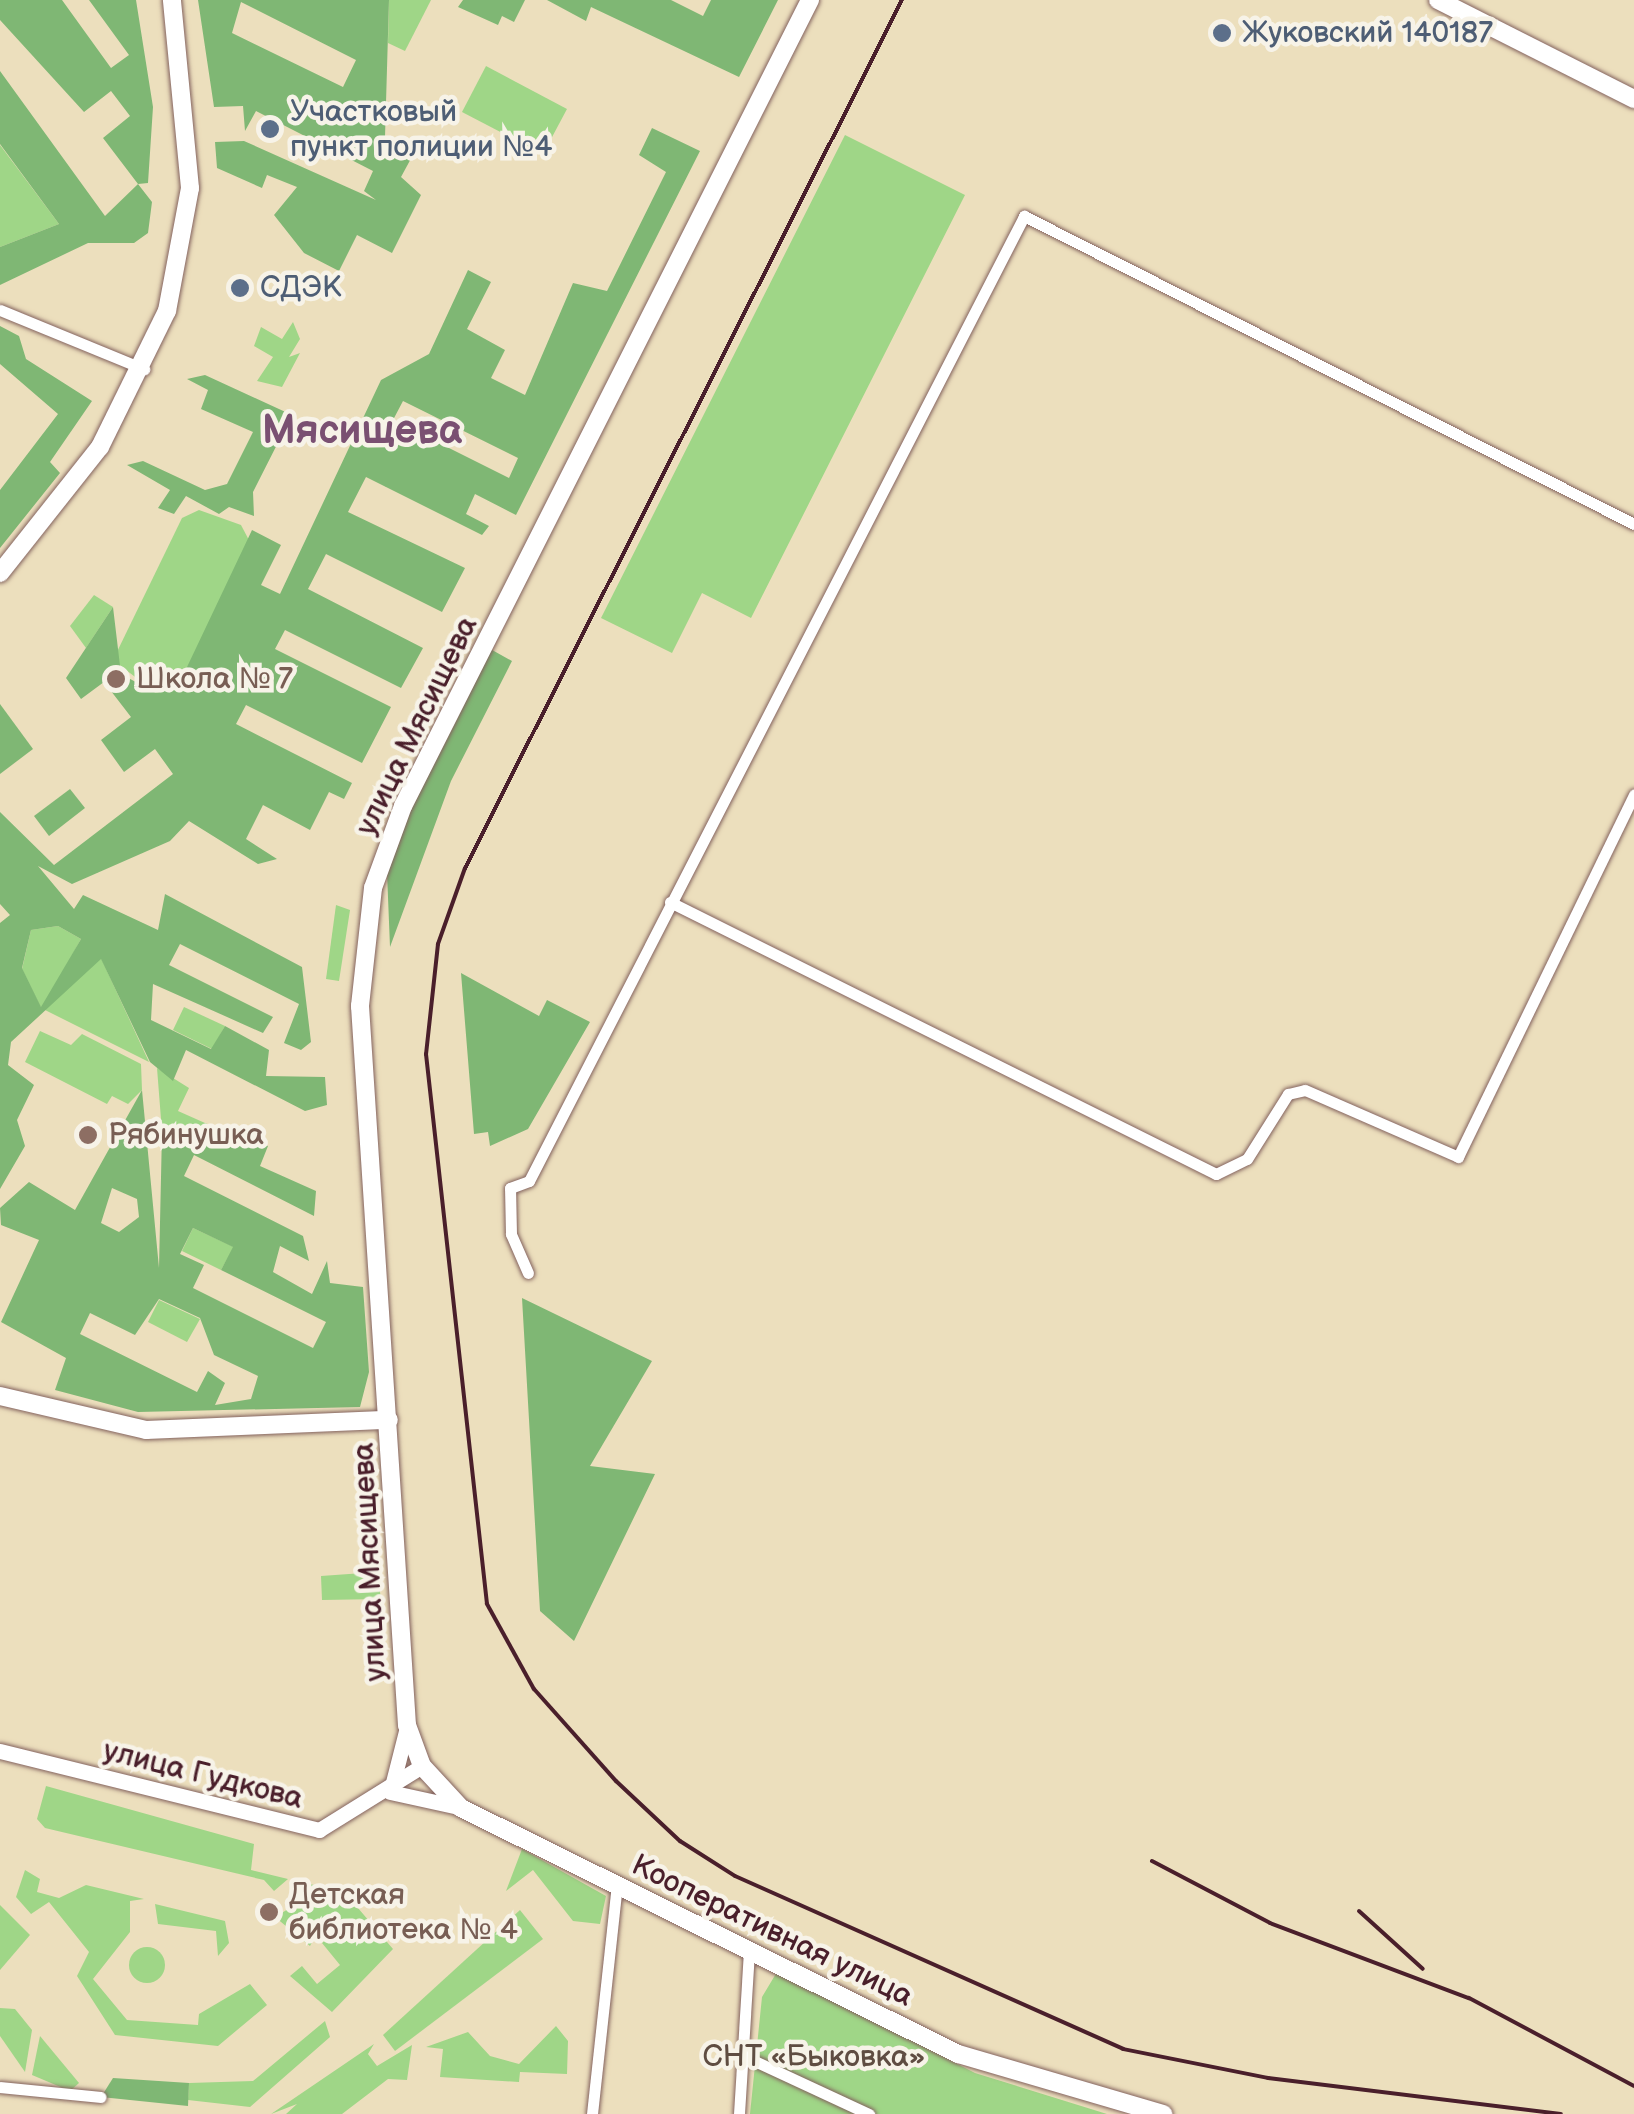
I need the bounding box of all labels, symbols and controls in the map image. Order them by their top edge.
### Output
place label: Жуковский 140187 [1242,15,1493,51]
marker: Жуковский 140187 [1211,22,1233,44]
place label: Участковый пункт полиции №4 [290,94,552,164]
marker: Участковый пункт полиции №4 [259,118,281,140]
place label: СДЭК [260,270,341,306]
marker: СДЭК [229,277,251,299]
district label: Мясищева [262,407,462,455]
street label: улица Мясищева [348,611,486,841]
place label: Школа № 7 [136,661,294,697]
marker: Школа № 7 [105,668,127,690]
place label: Рябинушка [108,1117,264,1153]
marker: Рябинушка [77,1124,99,1146]
street label: улица Мясищева [346,1442,394,1682]
street label: улица Гудкова [100,1733,306,1817]
street label: Кооперативная улица [626,1847,918,2015]
place label: Детская библиотека № 4 [289,1877,518,1948]
marker: Детская библиотека № 4 [258,1901,280,1923]
park label: СНТ «Быковка» [703,2039,925,2075]

